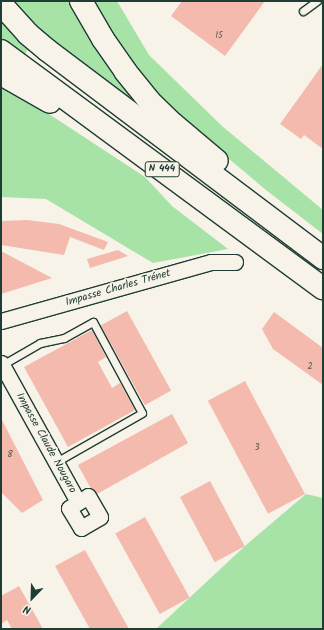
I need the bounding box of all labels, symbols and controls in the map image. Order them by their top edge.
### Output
house number: 15 [215,31,223,41]
road number: N 444 [144,161,180,177]
street label: Impasse Charles Trénet [64,267,172,309]
house number: 2 [307,362,313,372]
street label: Impasse Claude Nougaro [13,391,79,495]
house number: 3 [254,443,260,453]
house number: 8 [7,450,13,460]
north arrow [12,578,52,618]
text: N [21,599,34,619]

